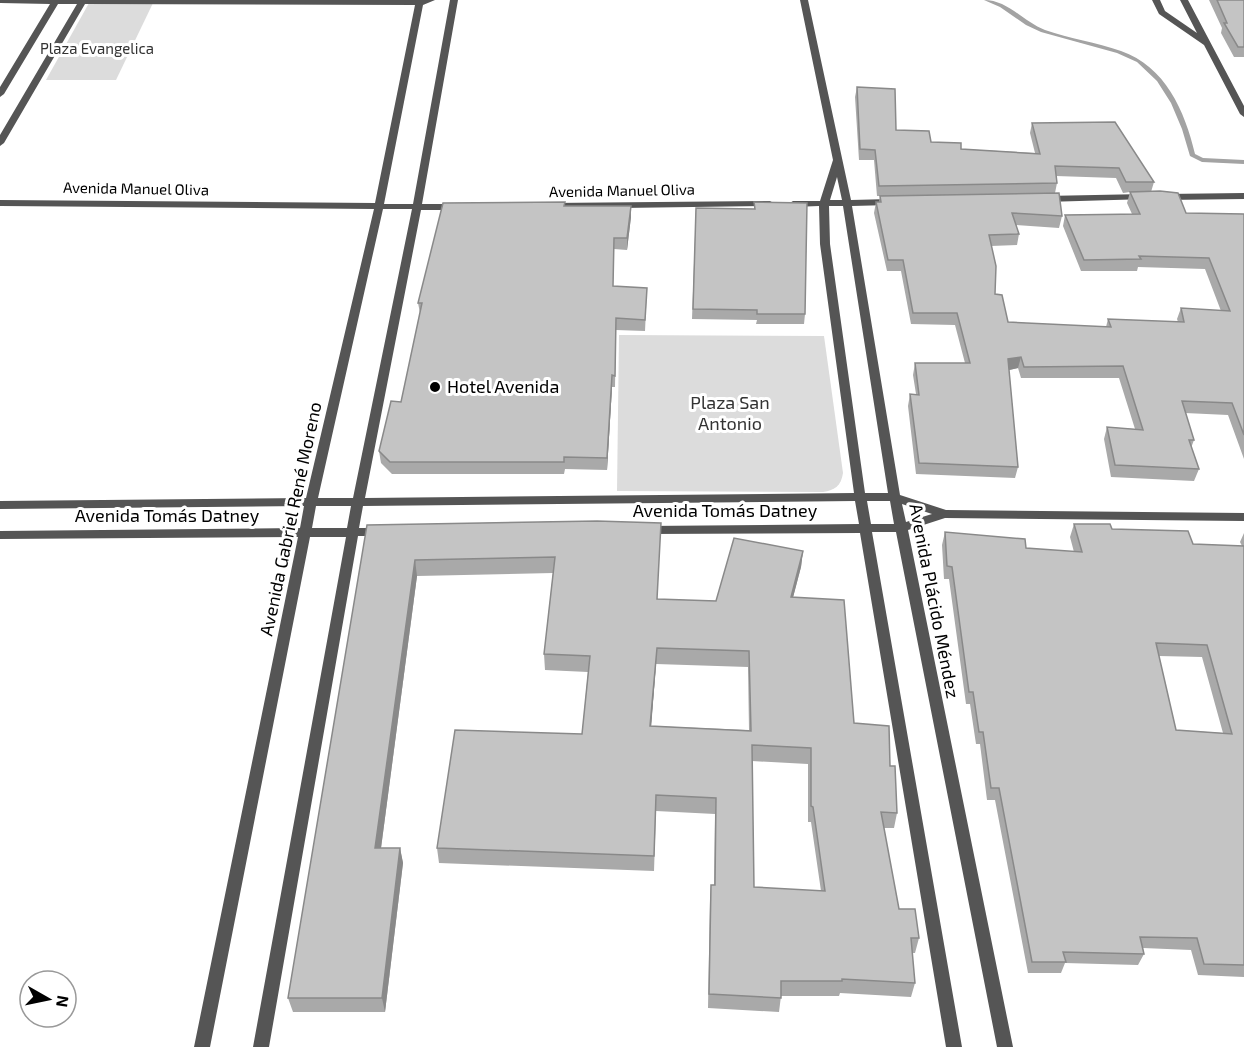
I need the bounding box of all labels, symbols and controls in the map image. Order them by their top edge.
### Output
park label: Plaza Evangelica [40,39,154,57]
street label: Avenida Manuel Oliva [63,178,209,198]
street label: Avenida Manuel Oliva [549,180,695,200]
place label: Hotel Avenida [447,375,559,397]
marker: Hotel Avenida [428,380,442,394]
park label: Plaza San Antonio [690,391,770,434]
street label: Avenida Gabriel René Moreno [254,400,326,638]
street label: Avenida Tomás Datney [633,499,818,521]
street label: Avenida Plácido Méndez [905,502,965,700]
street label: Avenida Tomás Datney [75,504,260,526]
north arrow [18,969,78,1029]
text: N [53,994,74,1009]

